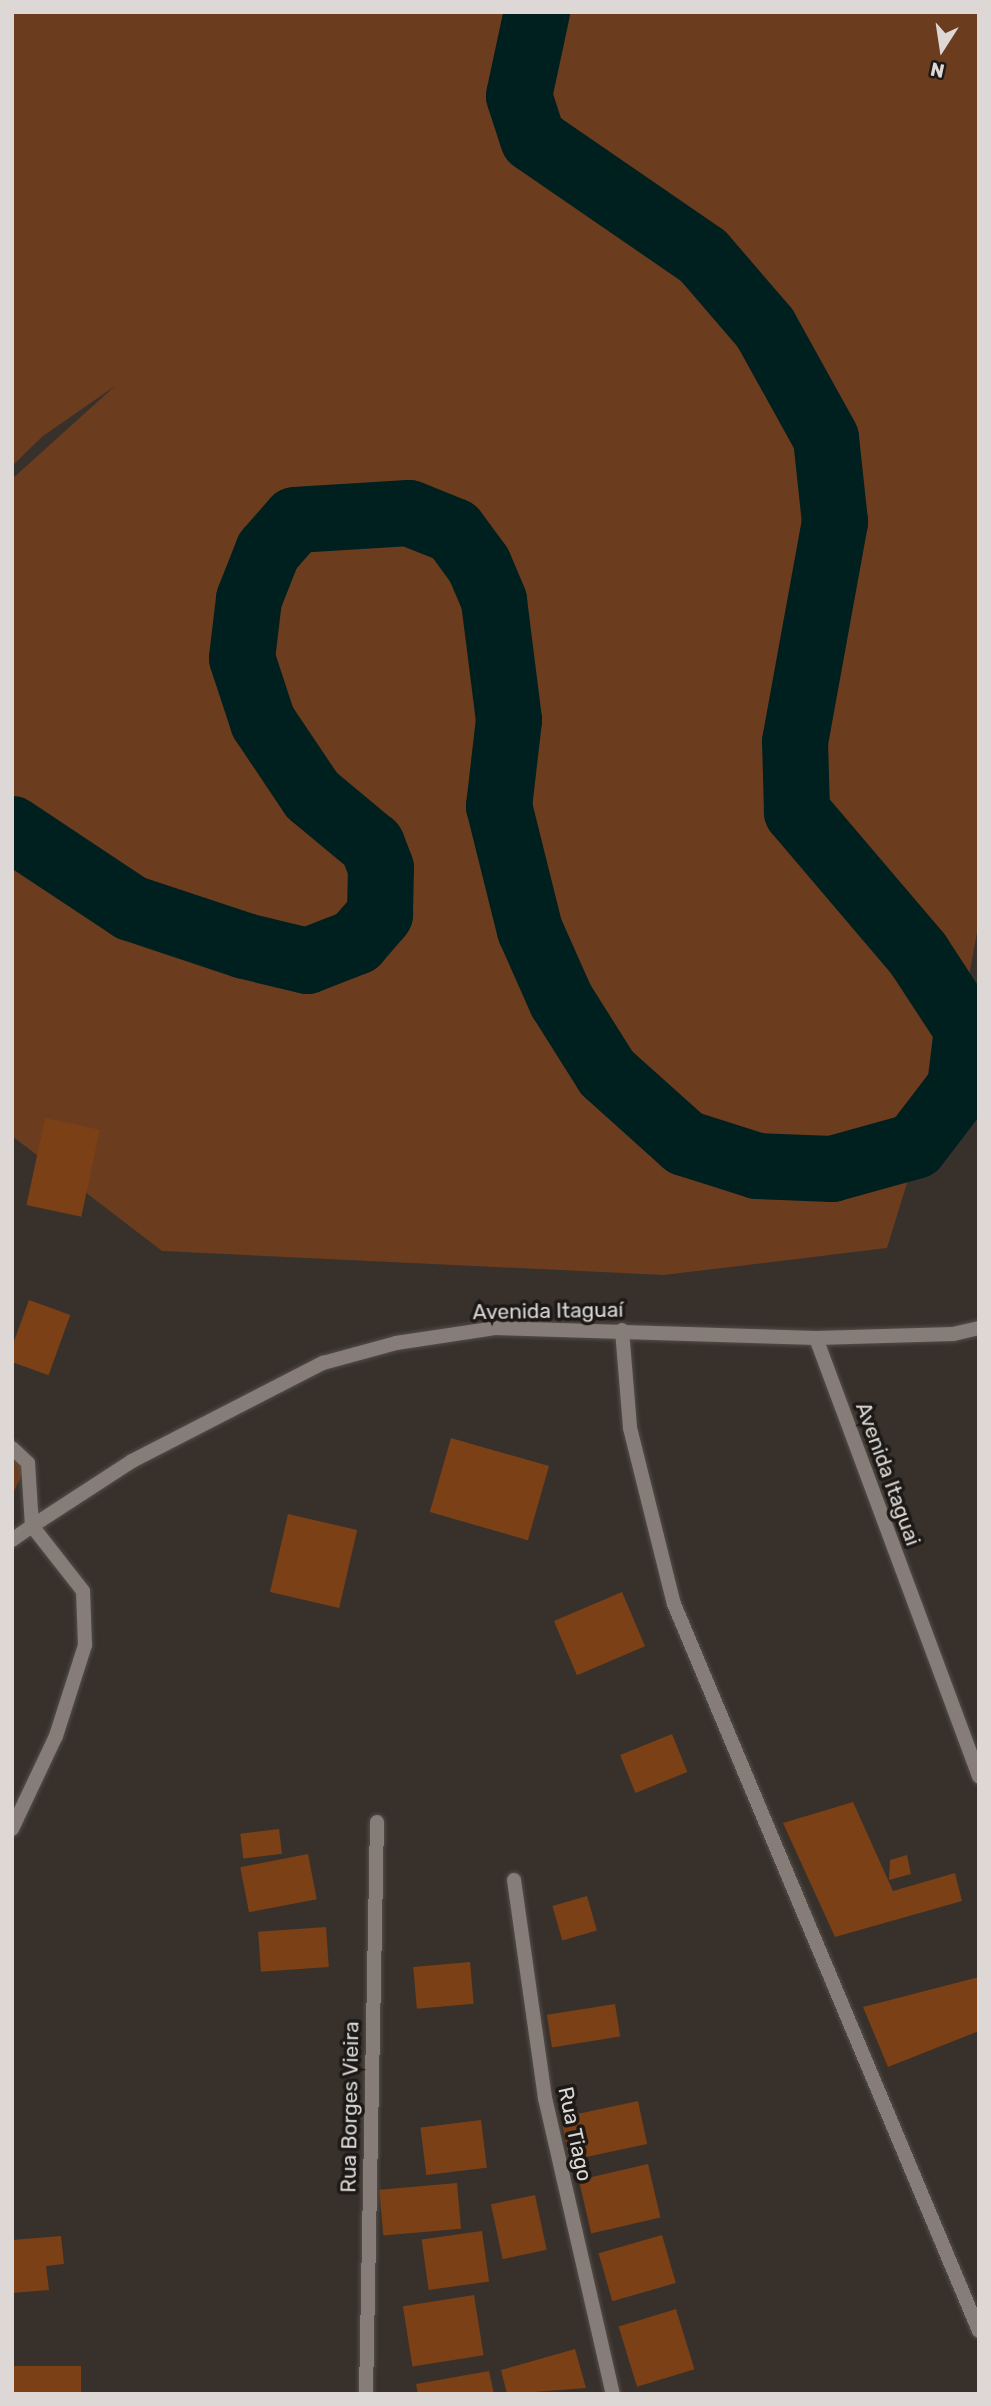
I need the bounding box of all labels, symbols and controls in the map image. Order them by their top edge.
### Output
north arrow [907,14,977,84]
text: N [928,57,947,83]
street label: Avenida Itaguaí [472,1297,624,1325]
street label: Avenida Itaguai [850,1399,926,1549]
street label: Rua Borges Vieira [336,2021,364,2193]
street label: Rua Tiago [553,2084,597,2184]

